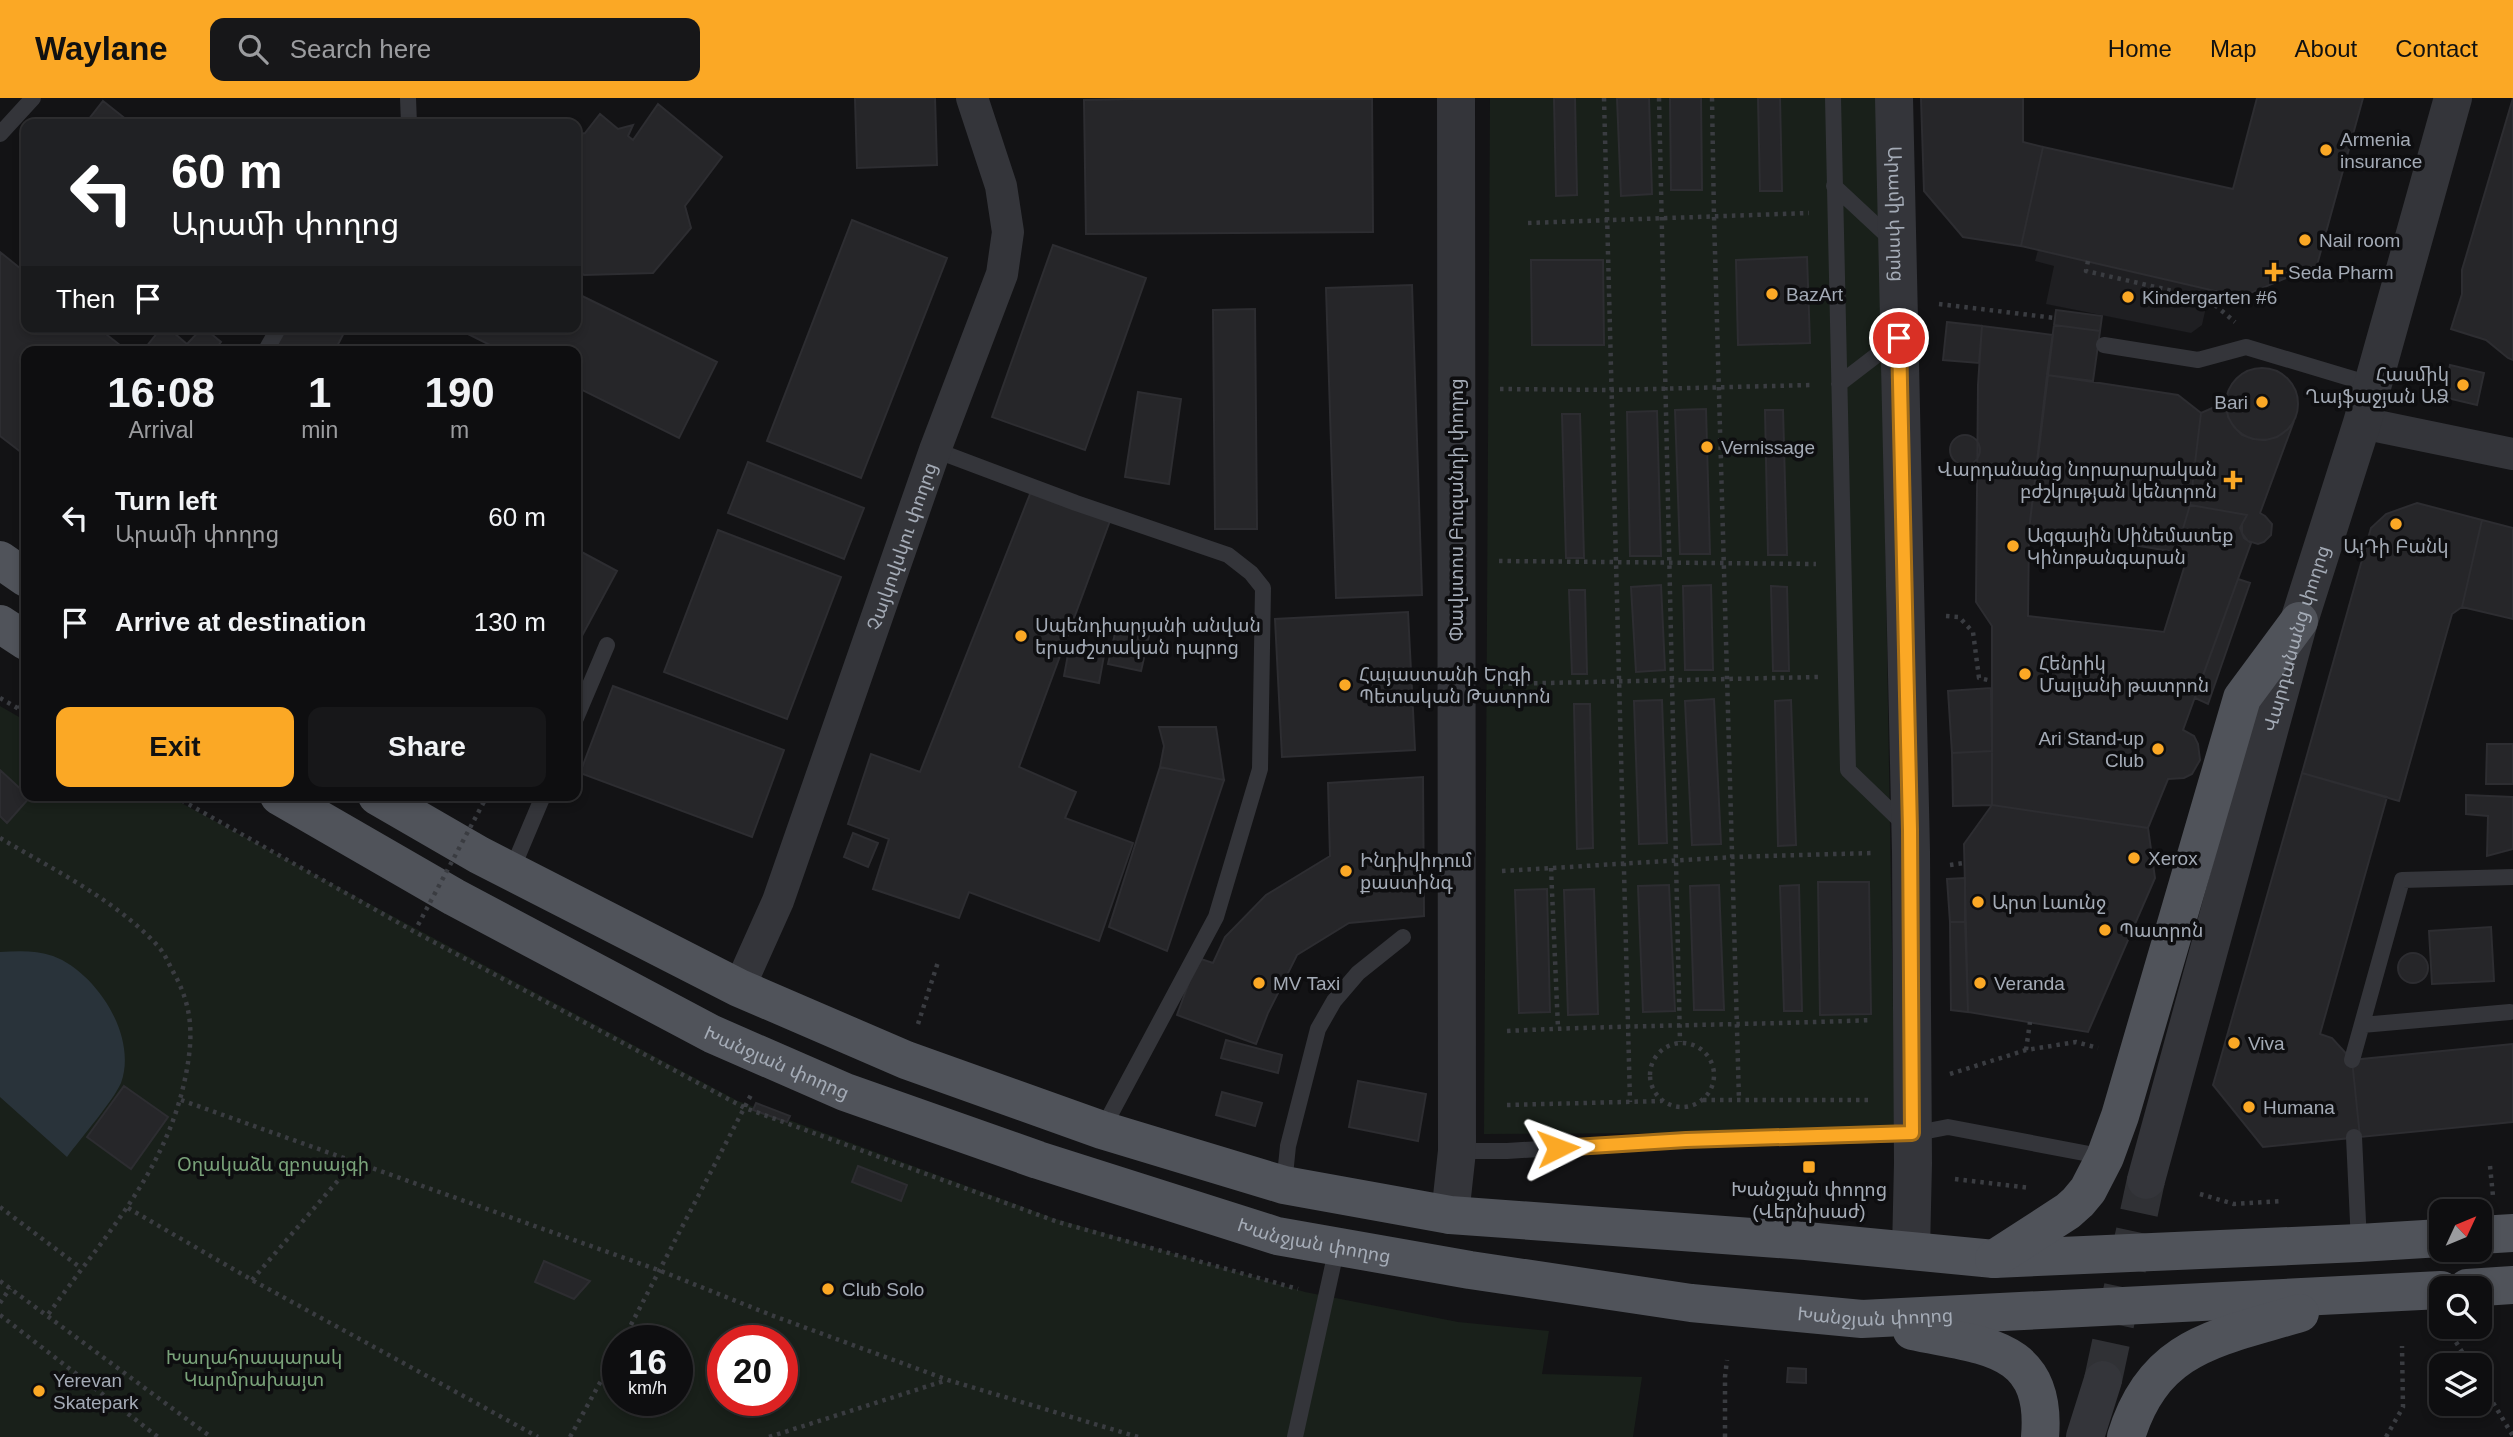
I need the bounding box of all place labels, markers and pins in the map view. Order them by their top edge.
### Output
place label: Armenia insurance [2340,129,2422,172]
marker: Armenia insurance [2318,142,2334,158]
place label: Nail room [2319,230,2400,251]
marker: Nail room [2297,232,2313,248]
place label: Seda Pharm [2288,262,2394,283]
marker: Seda Pharm [2266,264,2282,280]
place label: BazArt [1786,284,1844,305]
marker: BazArt [1764,286,1780,302]
place label: Kindergarten #6 [2142,287,2277,308]
marker: Kindergarten #6 [2120,289,2136,305]
pin [1869,308,1929,368]
place label: Հասմիկ Ղայֆաջյան ԱՁ [2305,364,2449,408]
marker: Հասմիկ Ղայֆաջյան ԱՁ [2455,377,2471,393]
place label: Bari [2214,392,2248,413]
marker: Bari [2254,394,2270,410]
place label: Vernissage [1721,437,1815,458]
marker: Vernissage [1699,439,1715,455]
place label: Վարդանանց նորարարական բժշկության կենտրոն [1937,459,2217,503]
marker: Վարդանանց նորարարական բժշկության կենտրոն [2223,470,2243,490]
marker: ԱյԴի Բանկ [2388,516,2404,532]
place label: Ազգային Սինեմատեք Կինոթանգարան [2027,525,2234,569]
place label: ԱյԴի Բանկ [2343,536,2449,558]
marker: Ազգային Սինեմատեք Կինոթանգարան [2005,538,2021,554]
place label: Սպենդիարյանի անվան երաժշտական դպրոց [1035,615,1261,659]
marker: Սպենդիարյանի անվան երաժշտական դպրոց [1013,628,1029,644]
place label: Հենրիկ Մալյանի թատրոն [2039,653,2209,697]
place label: Հայաստանի Երգի Պետական Թատրոն [1359,664,1551,708]
marker: Հենրիկ Մալյանի թատրոն [2017,666,2033,682]
marker: Հայաստանի Երգի Պետական Թատրոն [1337,677,1353,693]
place label: Ari Stand-up Club [2038,728,2144,771]
marker: Ari Stand-up Club [2150,741,2166,757]
place label: Xerox [2148,848,2198,869]
place label: Ինդիվիդում քաստինգ [1360,850,1472,894]
marker: Xerox [2126,850,2142,866]
marker: Ինդիվիդում քաստինգ [1338,863,1354,879]
place label: Արտ Լաունջ [1992,892,2106,914]
marker: Արտ Լաունջ [1970,894,1986,910]
place label: Պատրոն [2119,920,2203,942]
marker: Պատրոն [2097,922,2113,938]
place label: MV Taxi [1273,973,1340,994]
place label: Veranda [1994,973,2065,994]
marker: MV Taxi [1251,975,1267,991]
marker: Veranda [1972,975,1988,991]
place label: Viva [2248,1033,2285,1054]
marker: Viva [2226,1035,2242,1051]
place label: Humana [2263,1097,2335,1118]
marker: Humana [2241,1099,2257,1115]
marker: Խանջյան փողոց (Վերնիսաժ) [1801,1159,1817,1175]
place label: Խանջյան փողոց (Վերնիսաժ) [1731,1179,1887,1223]
place label: Club Solo [842,1279,924,1300]
marker: Club Solo [820,1281,836,1297]
place label: Yerevan Skatepark [53,1370,139,1413]
marker: Yerevan Skatepark [31,1383,47,1399]

